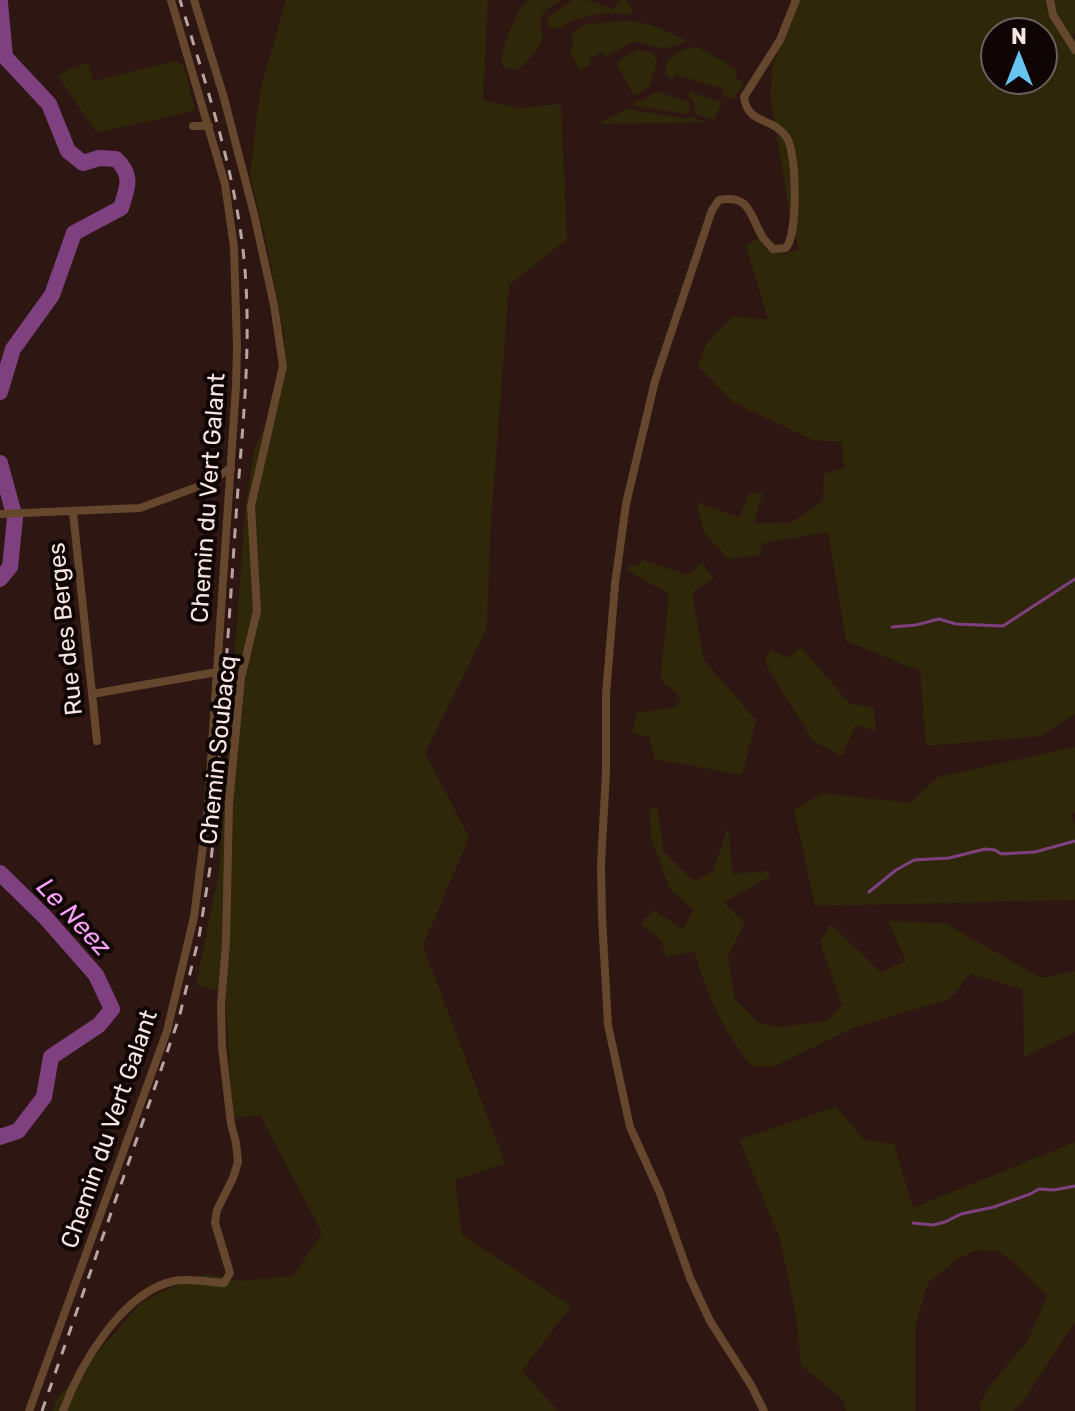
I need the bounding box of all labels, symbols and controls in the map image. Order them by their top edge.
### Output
north arrow [979,16,1059,96]
text: N [1011,23,1027,50]
street label: Chemin du Vert Galant [185,372,231,624]
street label: Rue des Berges [42,541,88,717]
street label: Chemin Soubacq [194,654,242,846]
water label: Le Neez [30,872,118,962]
street label: Chemin du Vert Galant [55,1006,163,1252]

